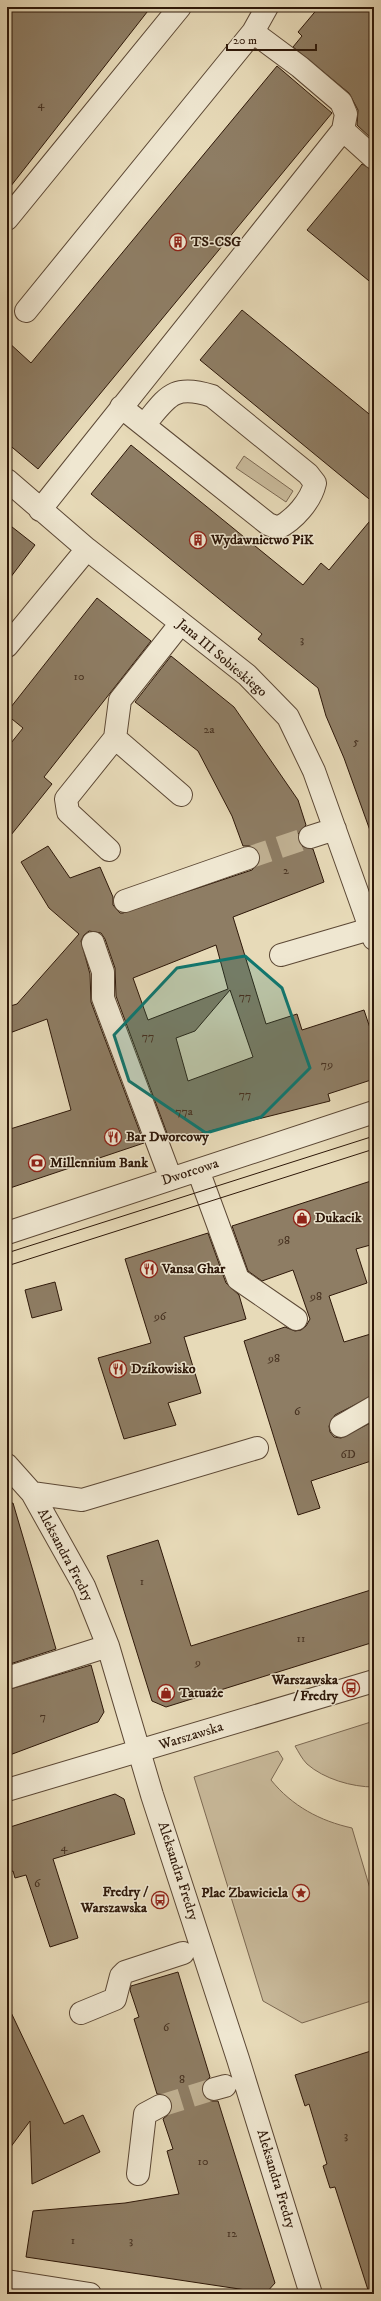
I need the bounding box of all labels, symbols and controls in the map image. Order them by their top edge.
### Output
scale bar [227,26,316,52]
text: 20 m [233,33,257,48]
house number: 4 [38,97,46,112]
building icon: TS-CSG [168,232,188,252]
place label: TS-CSG [190,233,241,251]
building icon: Wydawnictwo PiK [188,530,208,550]
place label: Wydawnictwo PiK [210,531,315,549]
street label: Jana III Sobieskiego [172,614,271,701]
house number: 3 [300,632,304,647]
house number: 10 [74,669,84,684]
house number: 2a [204,722,215,737]
house number: 5 [353,734,359,749]
house number: 2 [283,863,289,878]
house number: 77 [239,989,251,1004]
house number: 77 [142,1029,154,1044]
house number: 79 [321,1057,333,1072]
house number: 77 [239,1087,251,1102]
house number: 77a [175,1104,194,1119]
restaurant icon: Bar Dworcowy [103,1127,123,1147]
place label: Bar Dworcowy [126,1128,209,1146]
bank icon: Millennium Bank [27,1153,47,1173]
place label: Millennium Bank [50,1154,149,1172]
street label: Dworcowa [159,1154,221,1190]
shop icon: Dukacik [292,1208,312,1228]
place label: Dukacik [315,1209,363,1227]
house number: 98 [277,1233,290,1248]
restaurant icon: Vansa Ghar [139,1259,159,1279]
place label: Vansa Ghar [161,1260,226,1278]
house number: 98 [309,1289,322,1304]
house number: 96 [153,1309,167,1324]
house number: 98 [267,1351,280,1366]
restaurant icon: Dzikowisko [108,1359,128,1379]
place label: Dzikowisko [131,1360,196,1378]
house number: 6 [294,1404,301,1419]
house number: 6D [340,1447,356,1462]
street label: Aleksandra Fredry [33,1505,97,1605]
house number: 1 [140,1574,144,1589]
house number: 11 [297,1631,305,1646]
house number: 9 [194,1655,201,1670]
place label: Warszawska / Fredry [271,1671,339,1705]
bus stop icon: Warszawska / Fredry [341,1678,361,1698]
shop icon: Tatuaże [156,1683,176,1703]
place label: Tatuaże [178,1684,224,1702]
house number: 7 [40,1709,46,1724]
street label: Warszawska [156,1718,225,1755]
street label: Aleksandra Fredry [154,1819,203,1923]
house number: 4 [61,1840,69,1855]
house number: 6 [34,1876,41,1891]
place label: Fredry / Warszawska [80,1883,149,1917]
place icon: Plac Zbawiciela [291,1883,311,1903]
place label: Plac Zbawiciela [201,1884,289,1902]
bus stop icon: Fredry / Warszawska [150,1890,170,1910]
house number: 6 [163,2020,170,2035]
house number: 8 [179,2072,185,2087]
street label: Aleksandra Fredry [252,2127,300,2231]
house number: 3 [344,2128,348,2143]
house number: 10 [198,2154,208,2169]
house number: 12 [227,2226,237,2241]
house number: 1 [71,2233,75,2248]
house number: 3 [129,2233,133,2248]

